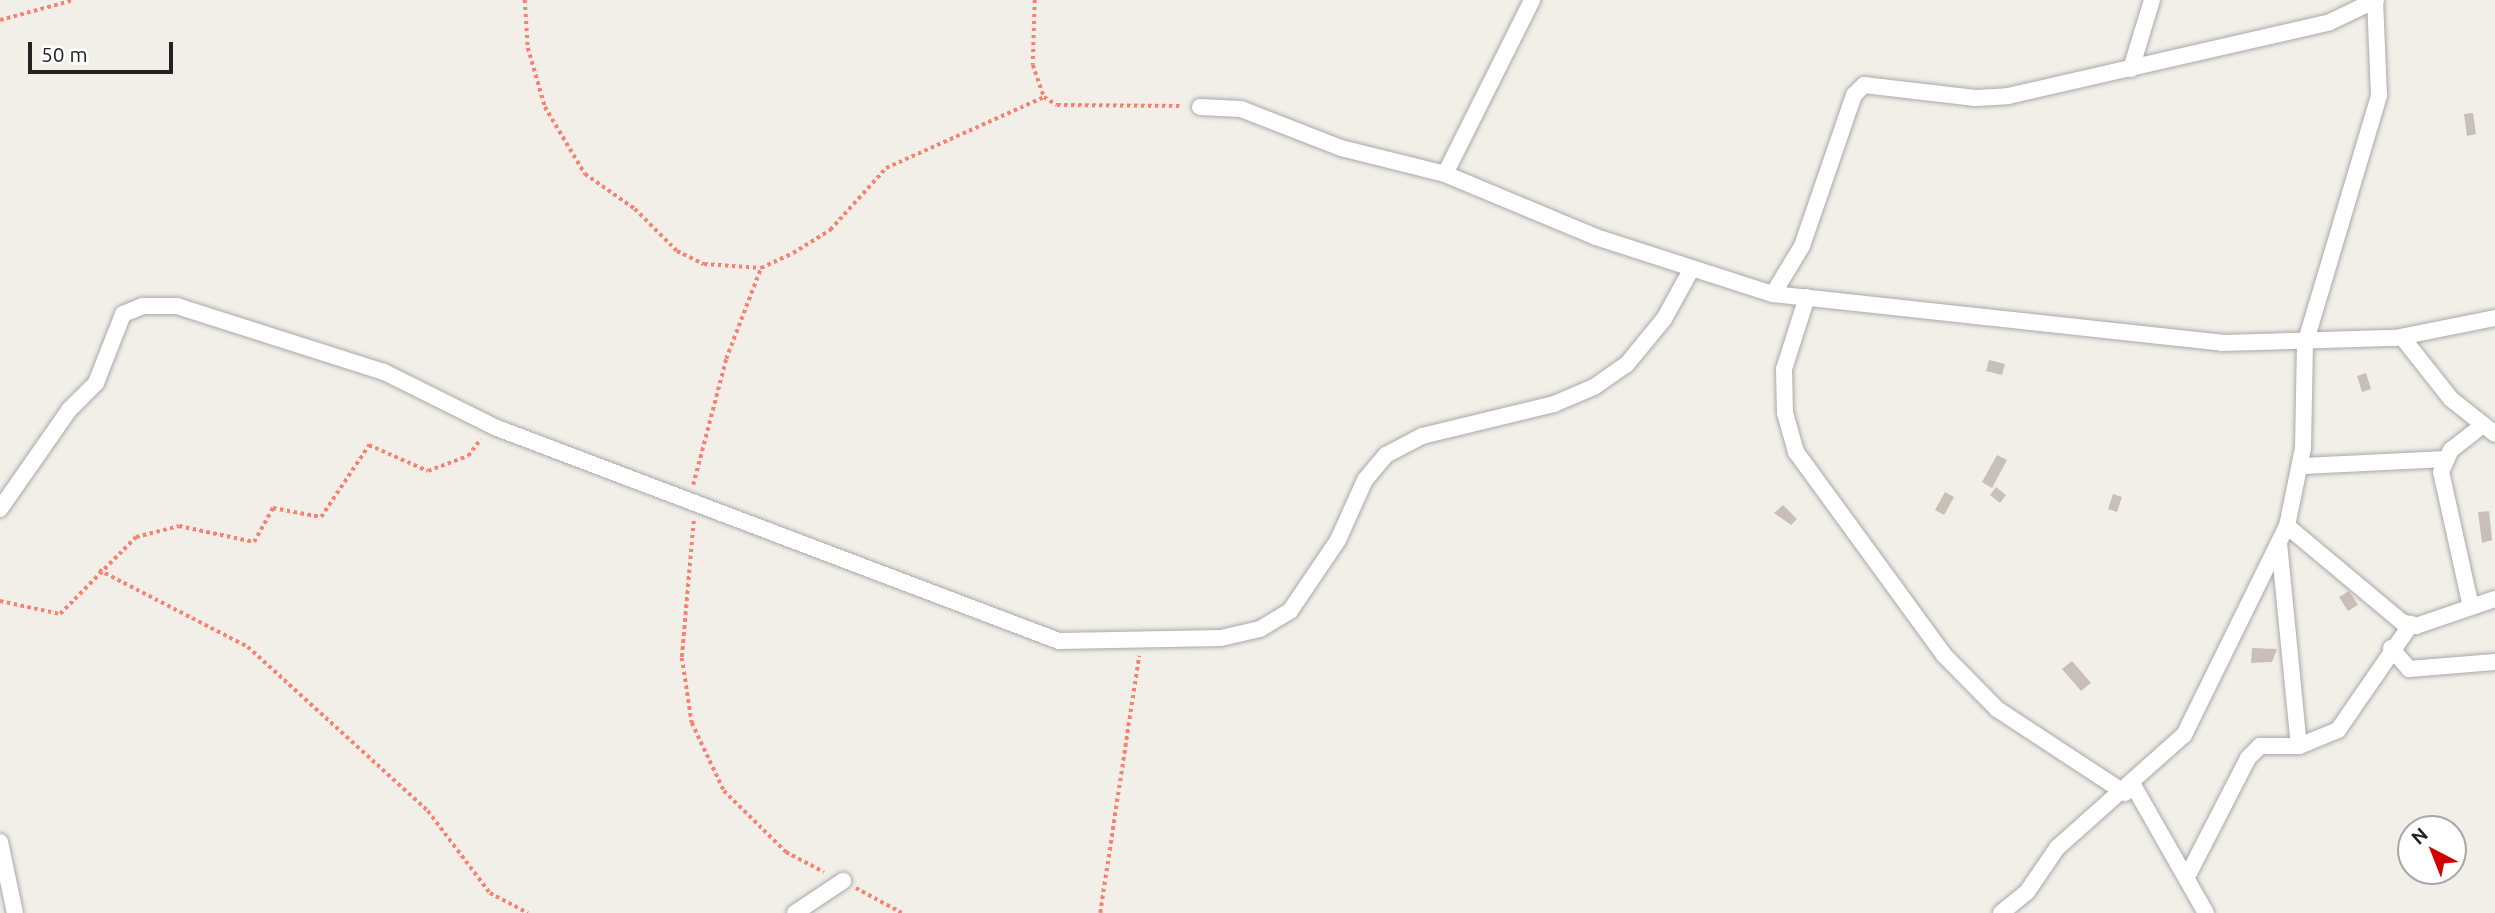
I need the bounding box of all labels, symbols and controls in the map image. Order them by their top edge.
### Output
scale bar [32,28,177,72]
text: 50 m [41,42,88,66]
north arrow [2397,815,2467,885]
text: N [2407,823,2432,849]

